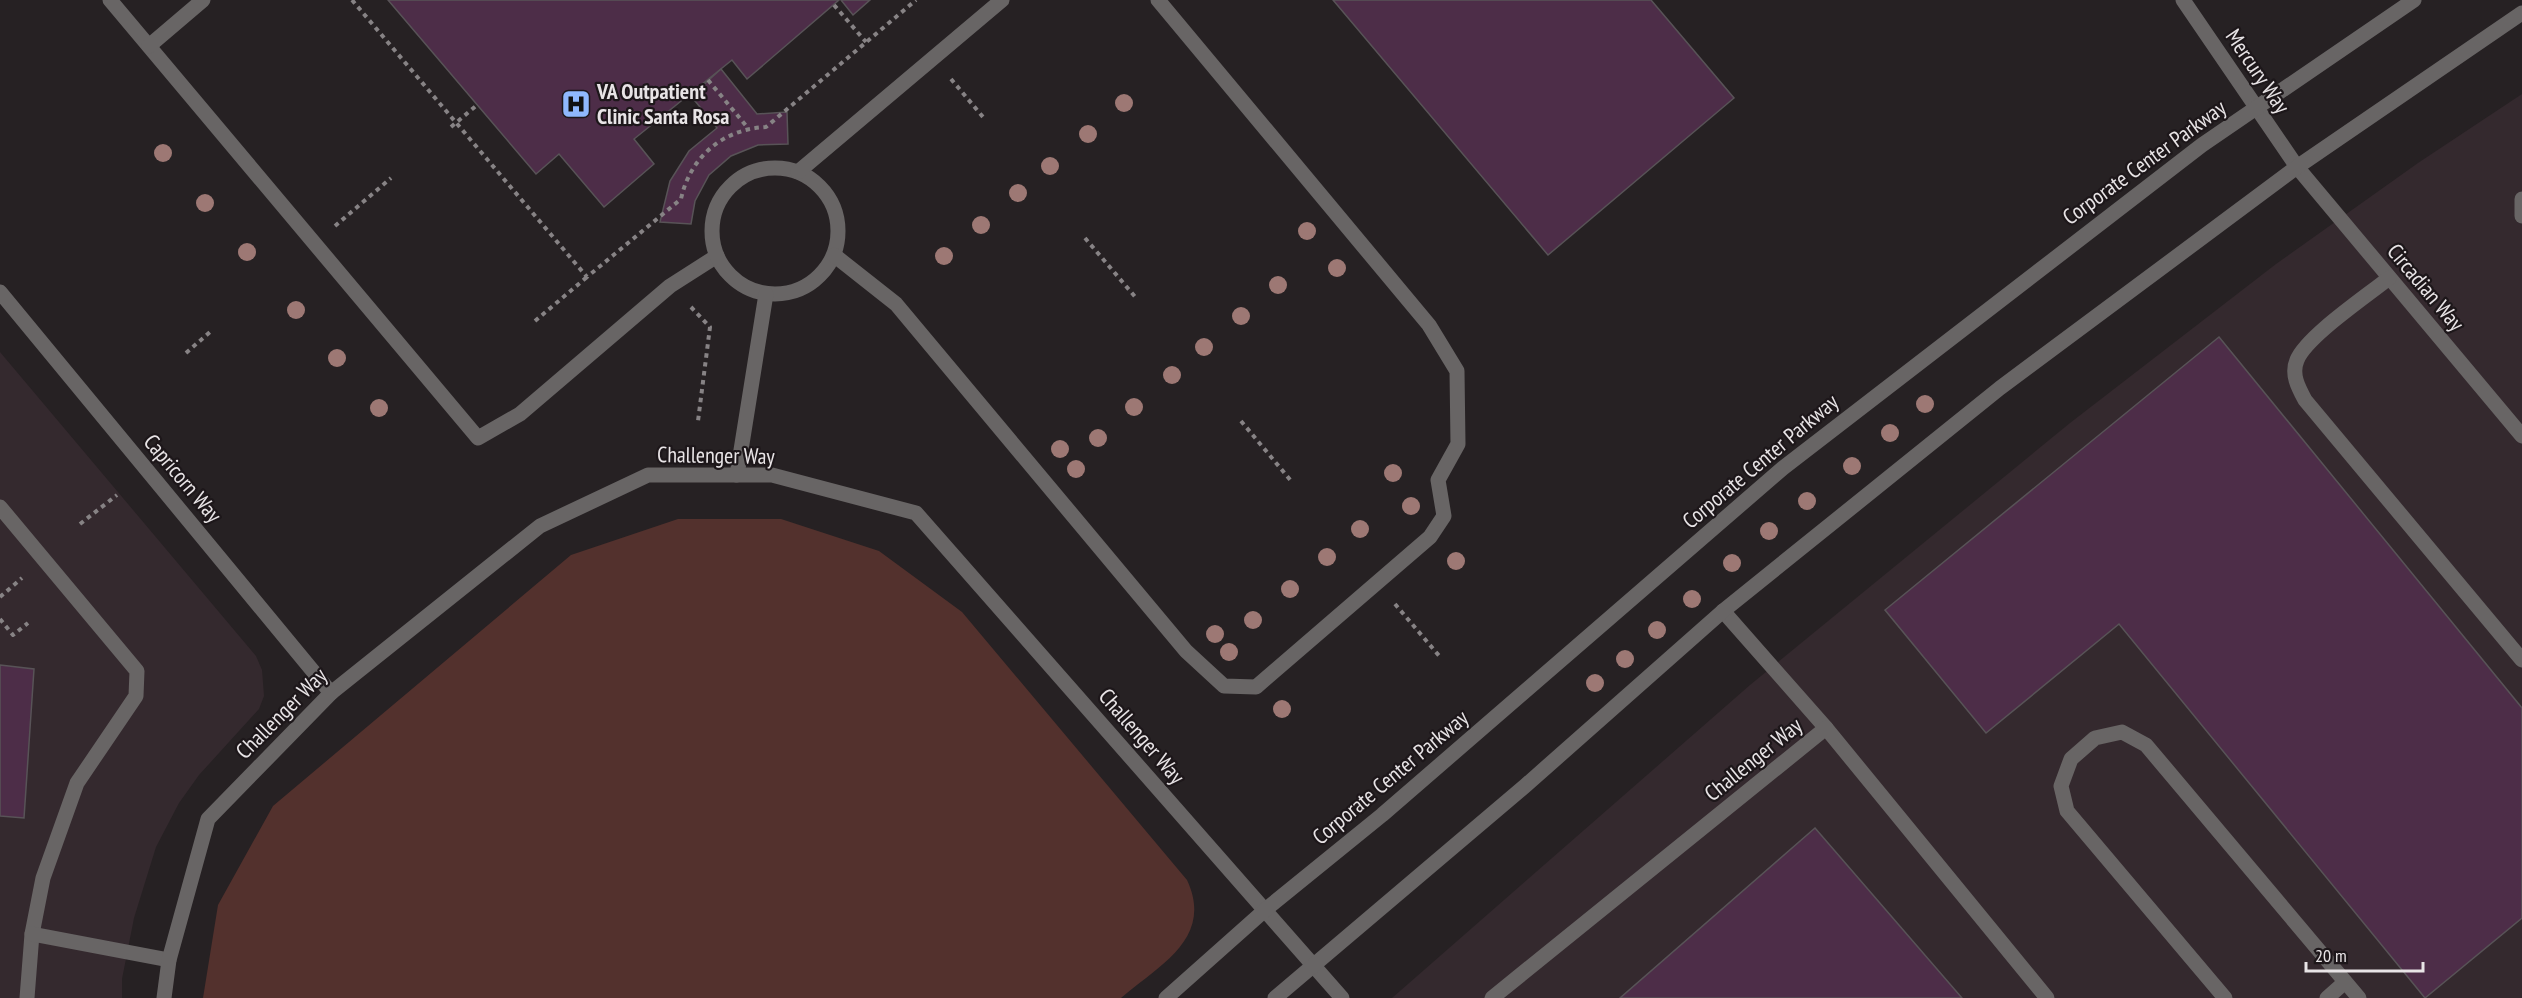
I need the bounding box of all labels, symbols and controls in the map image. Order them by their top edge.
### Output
street label: Mercury Way [2220,24,2297,119]
place label: VA Outpatient Clinic Santa Rosa [596,77,729,130]
hospital icon: VA Outpatient Clinic Santa Rosa [560,88,592,120]
street label: Corporate Center Parkway [2057,93,2232,231]
street label: Circadian Way [2381,238,2471,337]
street label: Corporate Center Parkway [1676,387,1844,534]
street label: Capricorn Way [138,428,229,529]
street label: Challenger Way [657,440,776,470]
street label: Challenger Way [230,661,333,764]
street label: Challenger Way [1093,682,1192,790]
street label: Corporate Center Parkway [1306,703,1474,850]
street label: Challenger Way [1698,711,1808,807]
scale bar [2306,935,2423,973]
text: 20 m [2315,944,2347,967]

